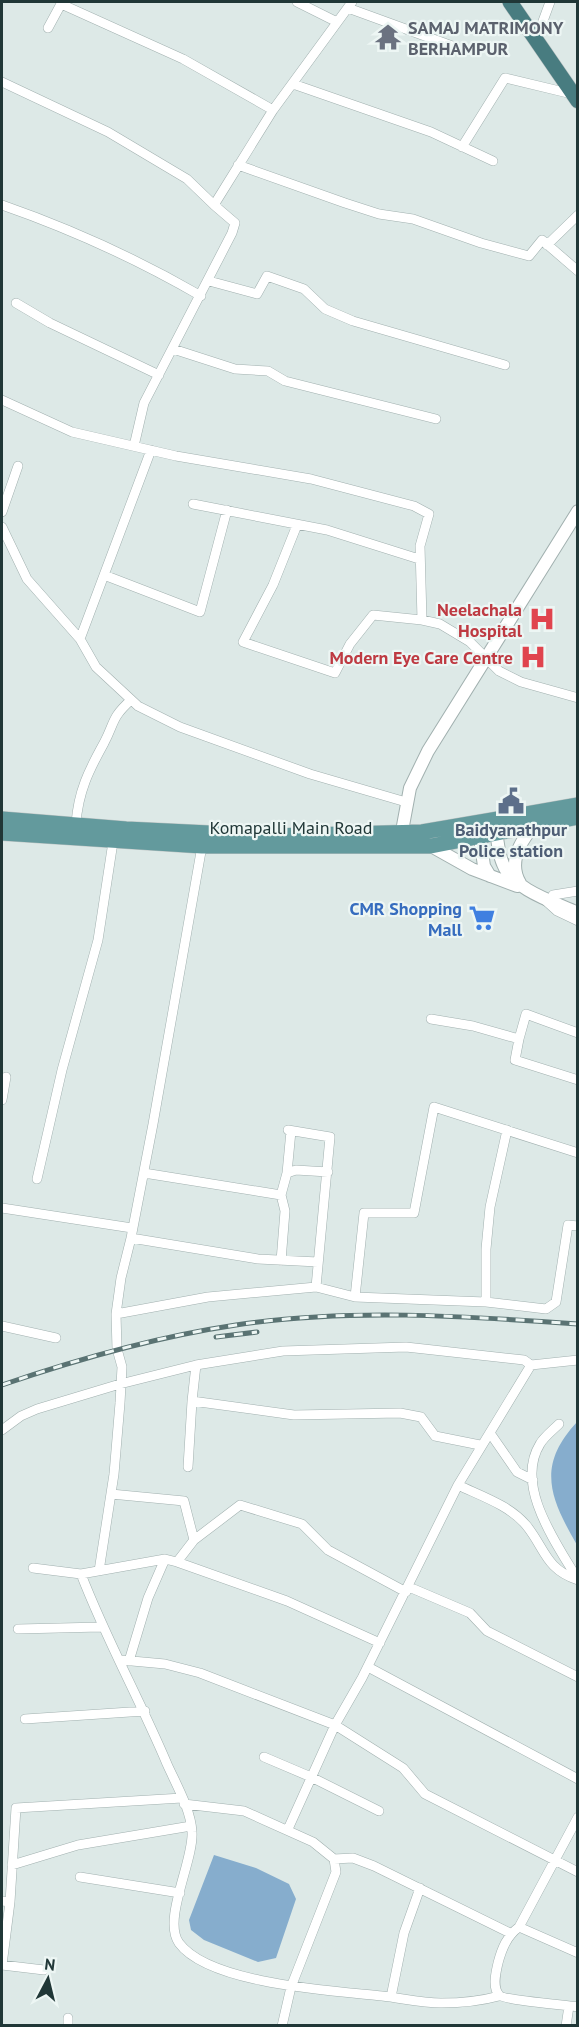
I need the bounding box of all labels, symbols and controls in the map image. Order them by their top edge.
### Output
place label: SAMAJ MATRIMONY BERHAMPUR [408,16,564,60]
temple icon: SAMAJ MATRIMONY BERHAMPUR [373,22,403,52]
place label: Neelachala Hospital [437,598,523,642]
hospital icon: Neelachala Hospital [527,604,557,634]
hospital icon: Modern Eye Care Centre [518,642,548,672]
place label: Modern Eye Care Centre [329,646,513,669]
public building icon: Baidyanathpur Police station [496,786,526,816]
street label: Komapalli Main Road [210,816,372,839]
place label: Baidyanathpur Police station [455,818,568,862]
place label: CMR Shopping Mall [349,897,463,941]
supermarket icon: CMR Shopping Mall [467,903,497,933]
north arrow [18,1949,78,2009]
text: N [43,1954,56,1975]

